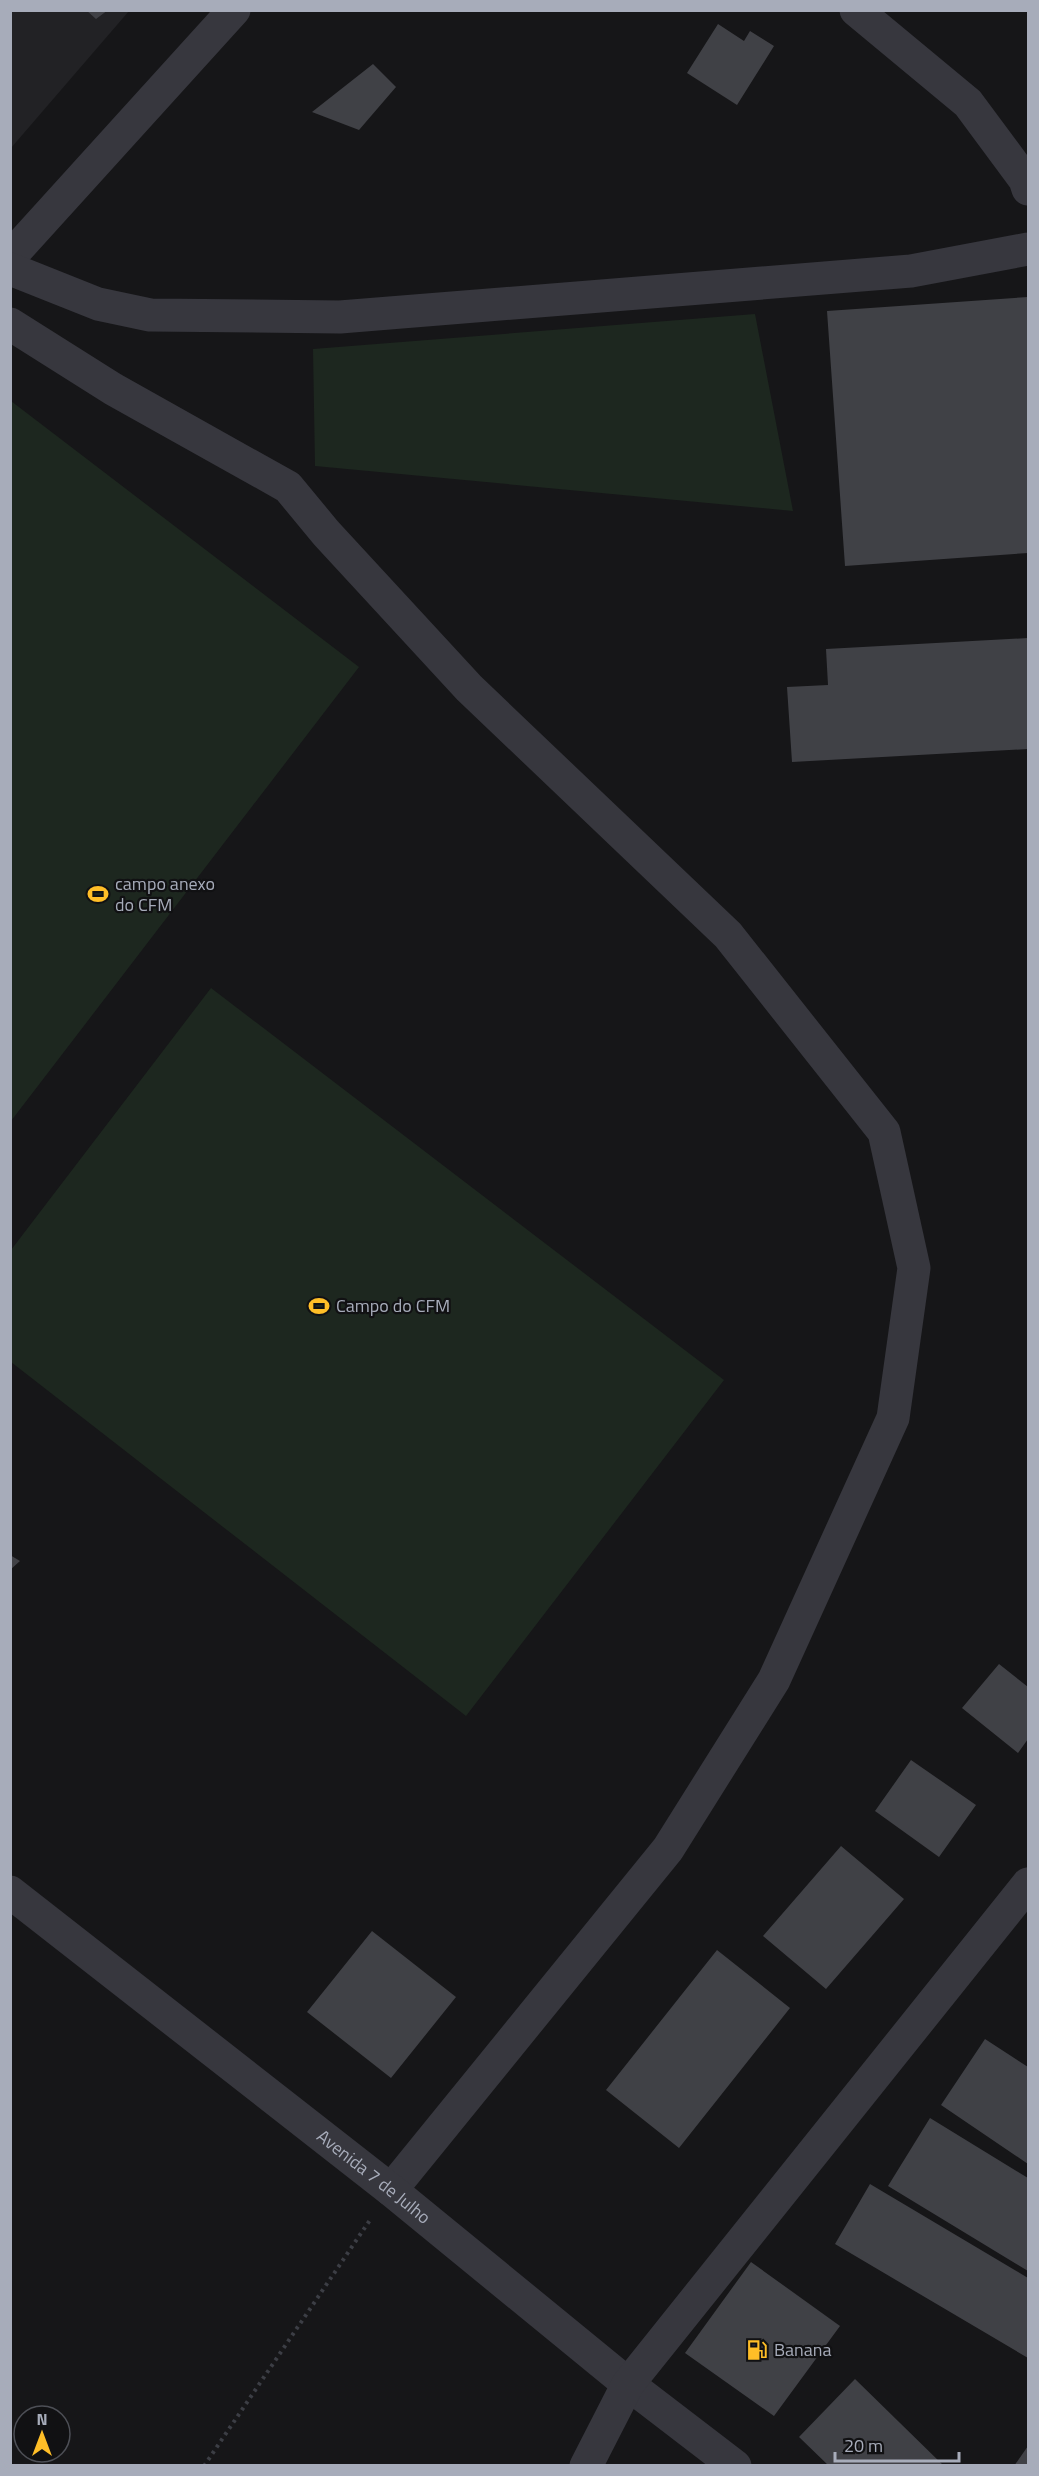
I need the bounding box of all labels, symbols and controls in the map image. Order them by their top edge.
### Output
place label: campo anexo do CFM [115,870,215,918]
sports icon: campo anexo do CFM [86,882,110,906]
place label: Campo do CFM [336,1292,450,1319]
sports icon: Campo do CFM [307,1294,331,1318]
street label: Avenida 7 de Julho [311,2123,437,2230]
place label: Banana [774,2336,831,2363]
fuel station icon: Banana [745,2338,769,2362]
north arrow [12,2404,72,2464]
text: N [36,2407,48,2431]
scale bar [835,2425,960,2463]
text: 20 m [844,2432,883,2459]

